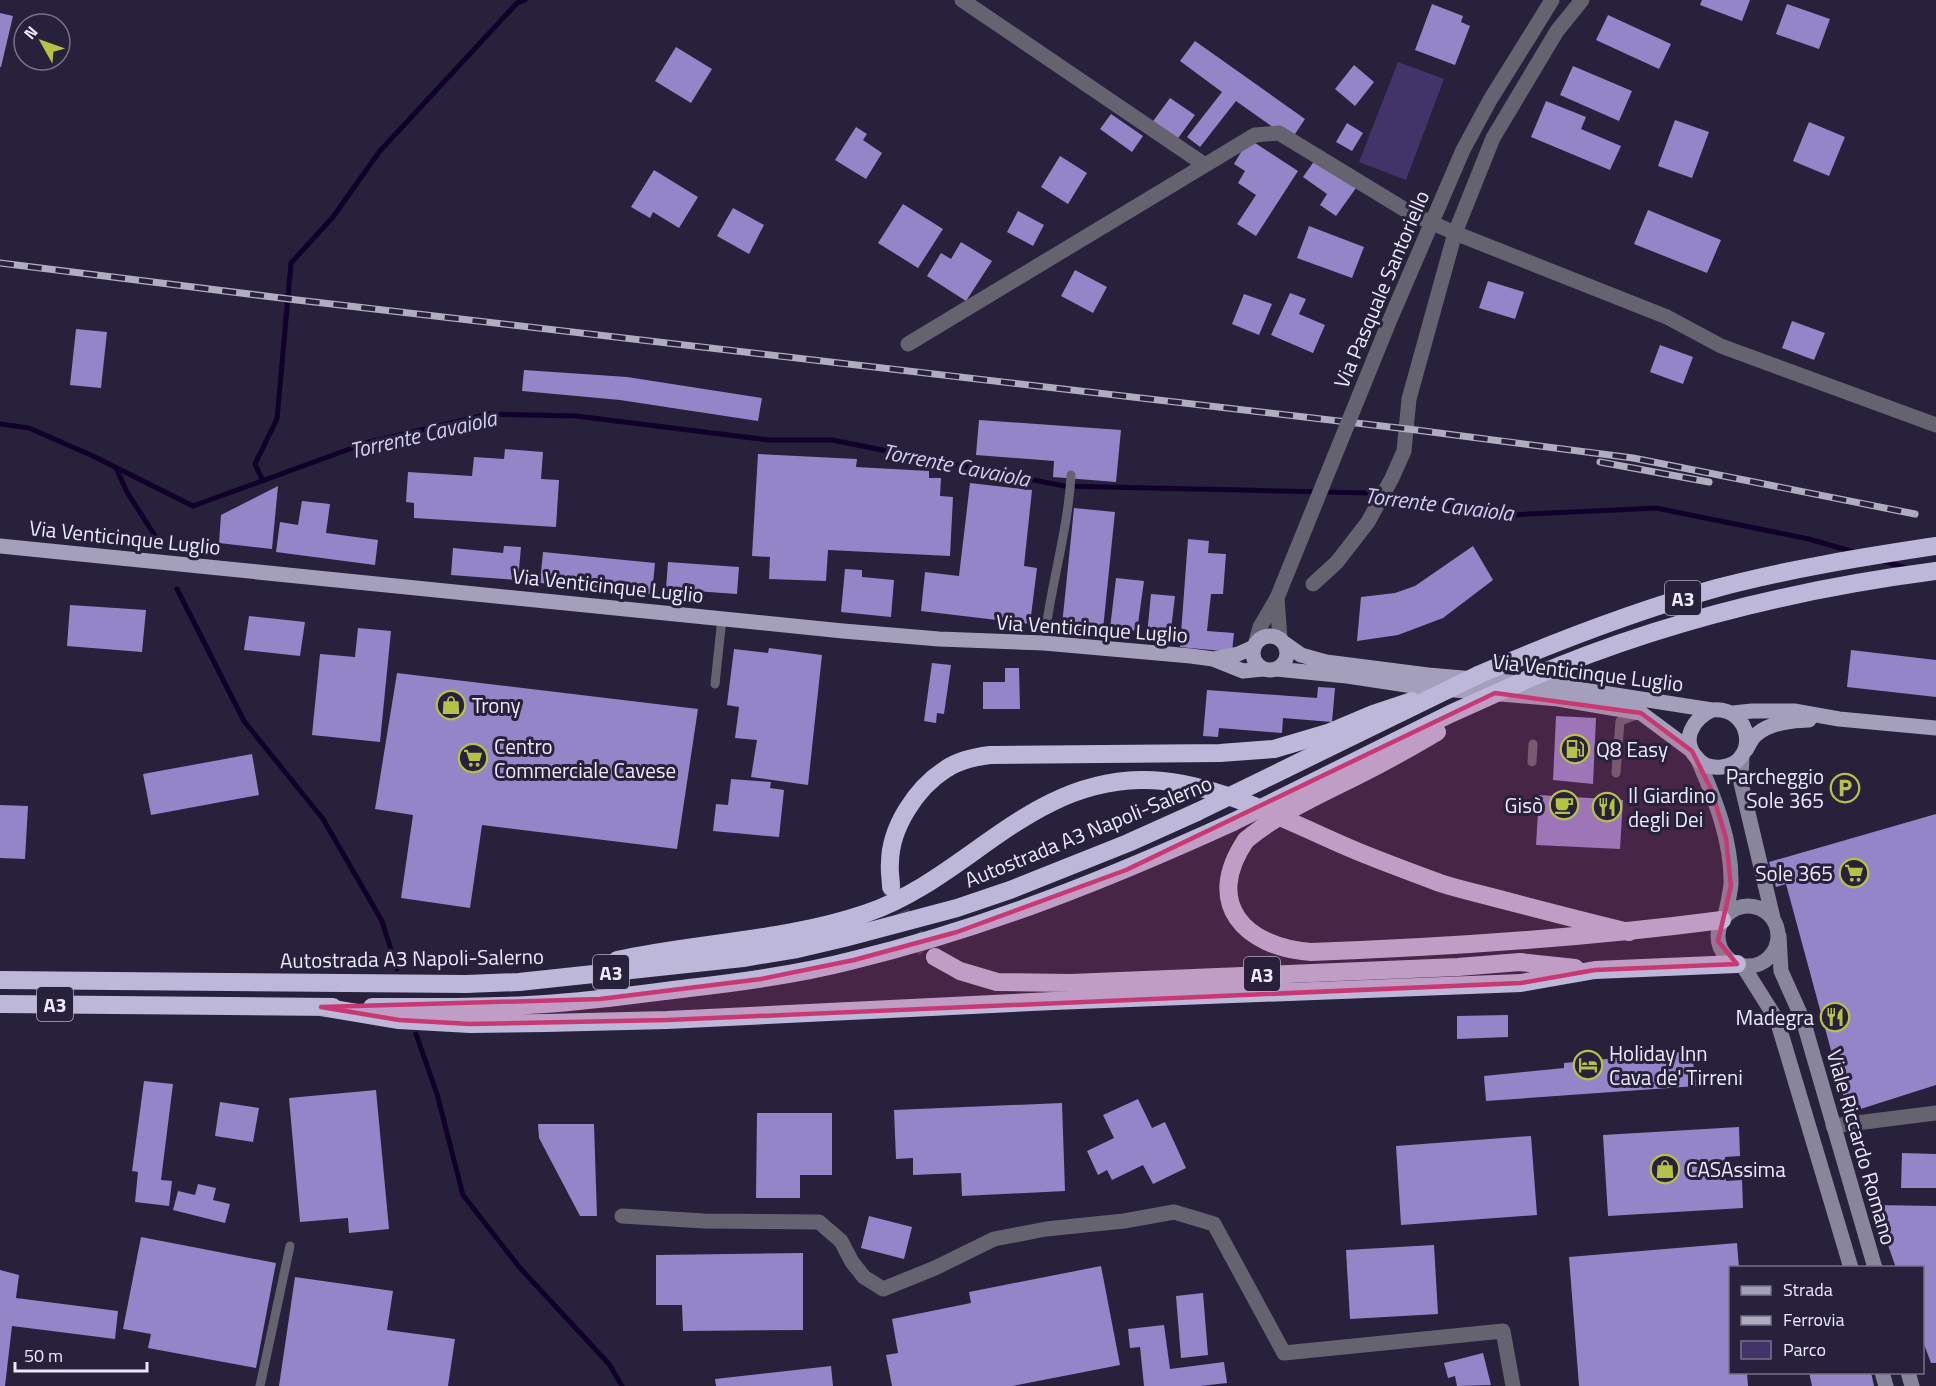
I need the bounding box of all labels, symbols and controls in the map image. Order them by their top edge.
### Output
north arrow [12,12,72,72]
text: N [18,20,43,44]
street label: Via Pasquale Santoriello [1325,185,1437,393]
water label: Torrente Cavaiola [346,400,502,467]
water label: Torrente Cavaiola [879,434,1035,496]
water label: Torrente Cavaiola [1363,478,1517,530]
street label: Via Venticinque Luglio [28,511,222,563]
street label: Via Venticinque Luglio [511,559,705,611]
road number: A3 [1665,581,1701,615]
street label: Via Venticinque Luglio [995,605,1189,651]
street label: Via Venticinque Luglio [1491,644,1685,700]
shop icon: Trony [435,689,467,721]
place label: Trony [472,689,521,721]
place label: Centro Commerciale Cavese [494,730,676,786]
fuel station icon: Q8 Easy [1559,733,1591,765]
place label: Q8 Easy [1596,733,1668,765]
supermarket icon: Centro Commerciale Cavese [457,742,489,774]
place label: Parcheggio Sole 365 [1726,760,1824,816]
street label: Autostrada A3 Napoli-Salerno [960,767,1216,895]
parking icon: Parcheggio Sole 365 [1829,772,1861,804]
place label: Il Giardino degli Dei [1628,779,1716,835]
place label: Gisò [1505,789,1543,821]
cafe icon: Gisò [1548,789,1580,821]
restaurant icon: Il Giardino degli Dei [1591,791,1623,823]
place label: Sole 365 [1755,857,1833,889]
supermarket icon: Sole 365 [1838,857,1870,889]
street label: Autostrada A3 Napoli-Salerno [280,940,544,976]
road number: A3 [593,955,629,989]
road number: A3 [1244,957,1280,991]
road number: A3 [37,987,73,1021]
place label: Madegra [1736,1001,1814,1033]
restaurant icon: Madegra [1819,1001,1851,1033]
place label: Holiday Inn Cava de' Tirreni [1609,1037,1743,1093]
street label: Viale Riccardo Romano [1819,1046,1905,1248]
hotel icon: Holiday Inn Cava de' Tirreni [1572,1049,1604,1081]
shop icon: CASAssima [1649,1153,1681,1185]
place label: CASAssima [1686,1153,1786,1185]
legend [1729,1266,1924,1374]
text: Strada [1783,1276,1833,1303]
text: Ferrovia [1783,1306,1844,1333]
scale bar [15,1335,147,1373]
text: Parco [1783,1336,1826,1363]
text: 50 m [24,1342,63,1369]

